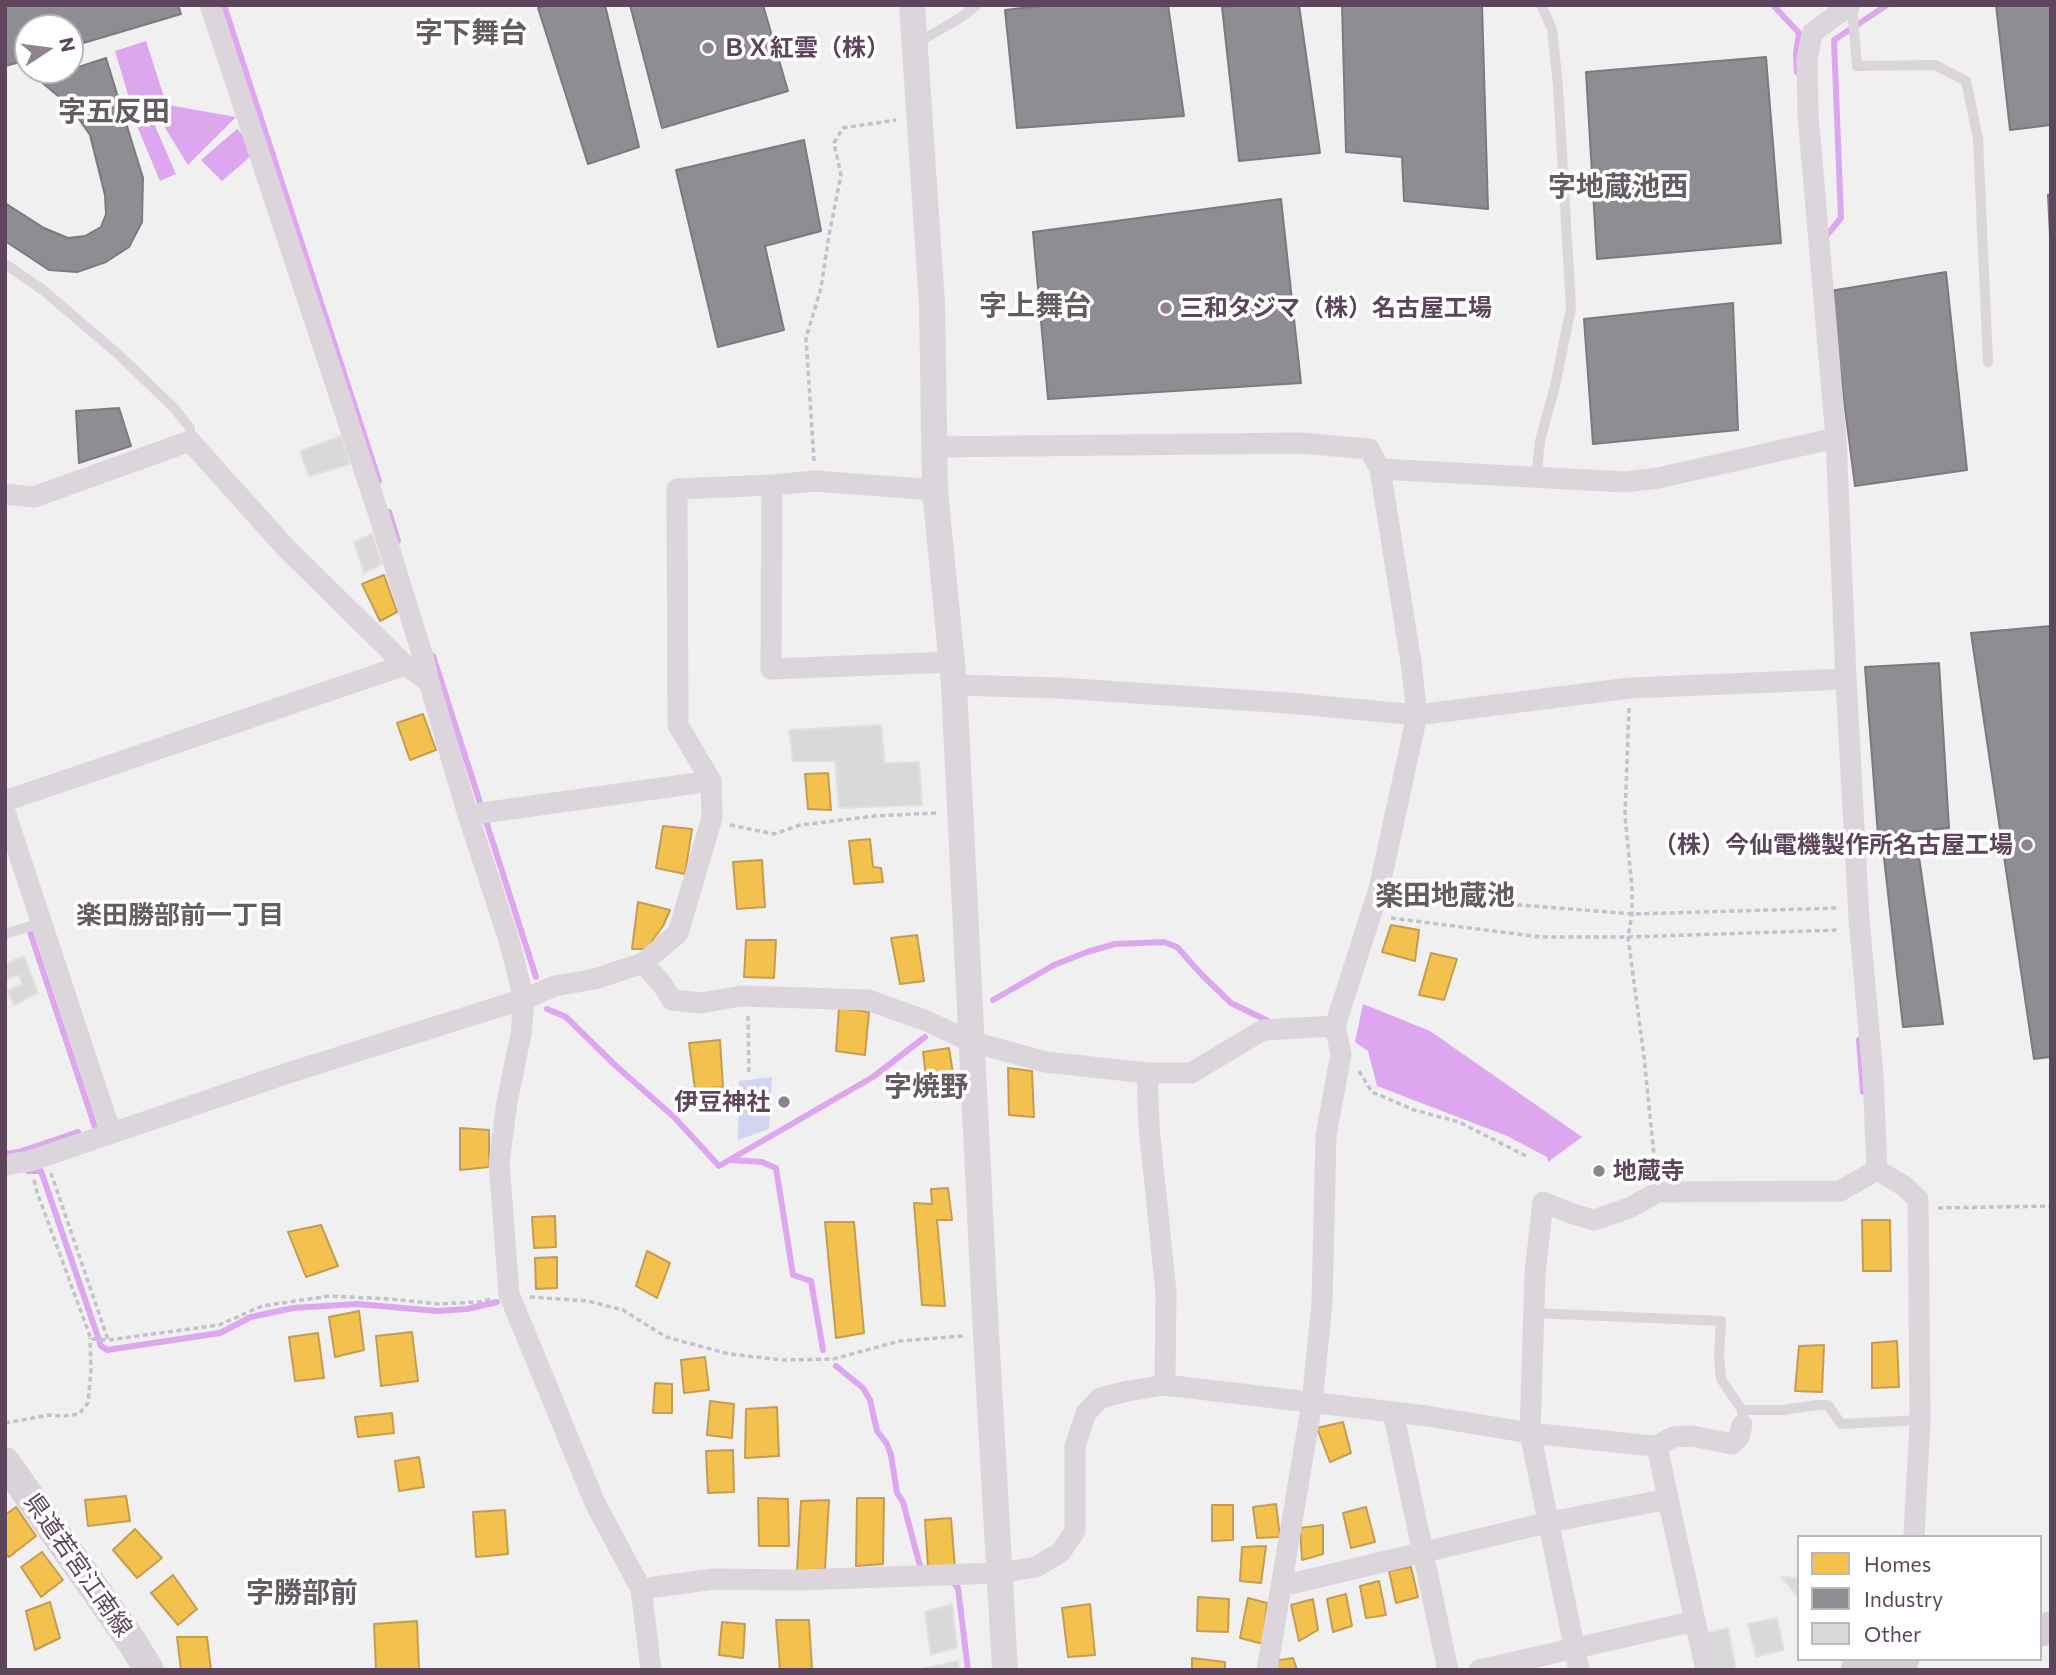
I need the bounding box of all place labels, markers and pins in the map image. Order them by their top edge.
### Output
place label: ＢＸ紅雲（株） [722,34,890,62]
marker: ＢＸ紅雲（株） [700,40,716,56]
place label: 三和タジマ（株）名古屋工場 [1180,294,1492,322]
marker: 三和タジマ（株）名古屋工場 [1158,300,1174,316]
place label: （株）今仙電機製作所名古屋工場 [1653,831,2013,859]
marker: （株）今仙電機製作所名古屋工場 [2019,837,2035,853]
place label: 伊豆神社 [674,1088,770,1116]
marker: 伊豆神社 [776,1094,792,1110]
place label: 地蔵寺 [1613,1157,1685,1185]
marker: 地蔵寺 [1591,1163,1607,1179]

